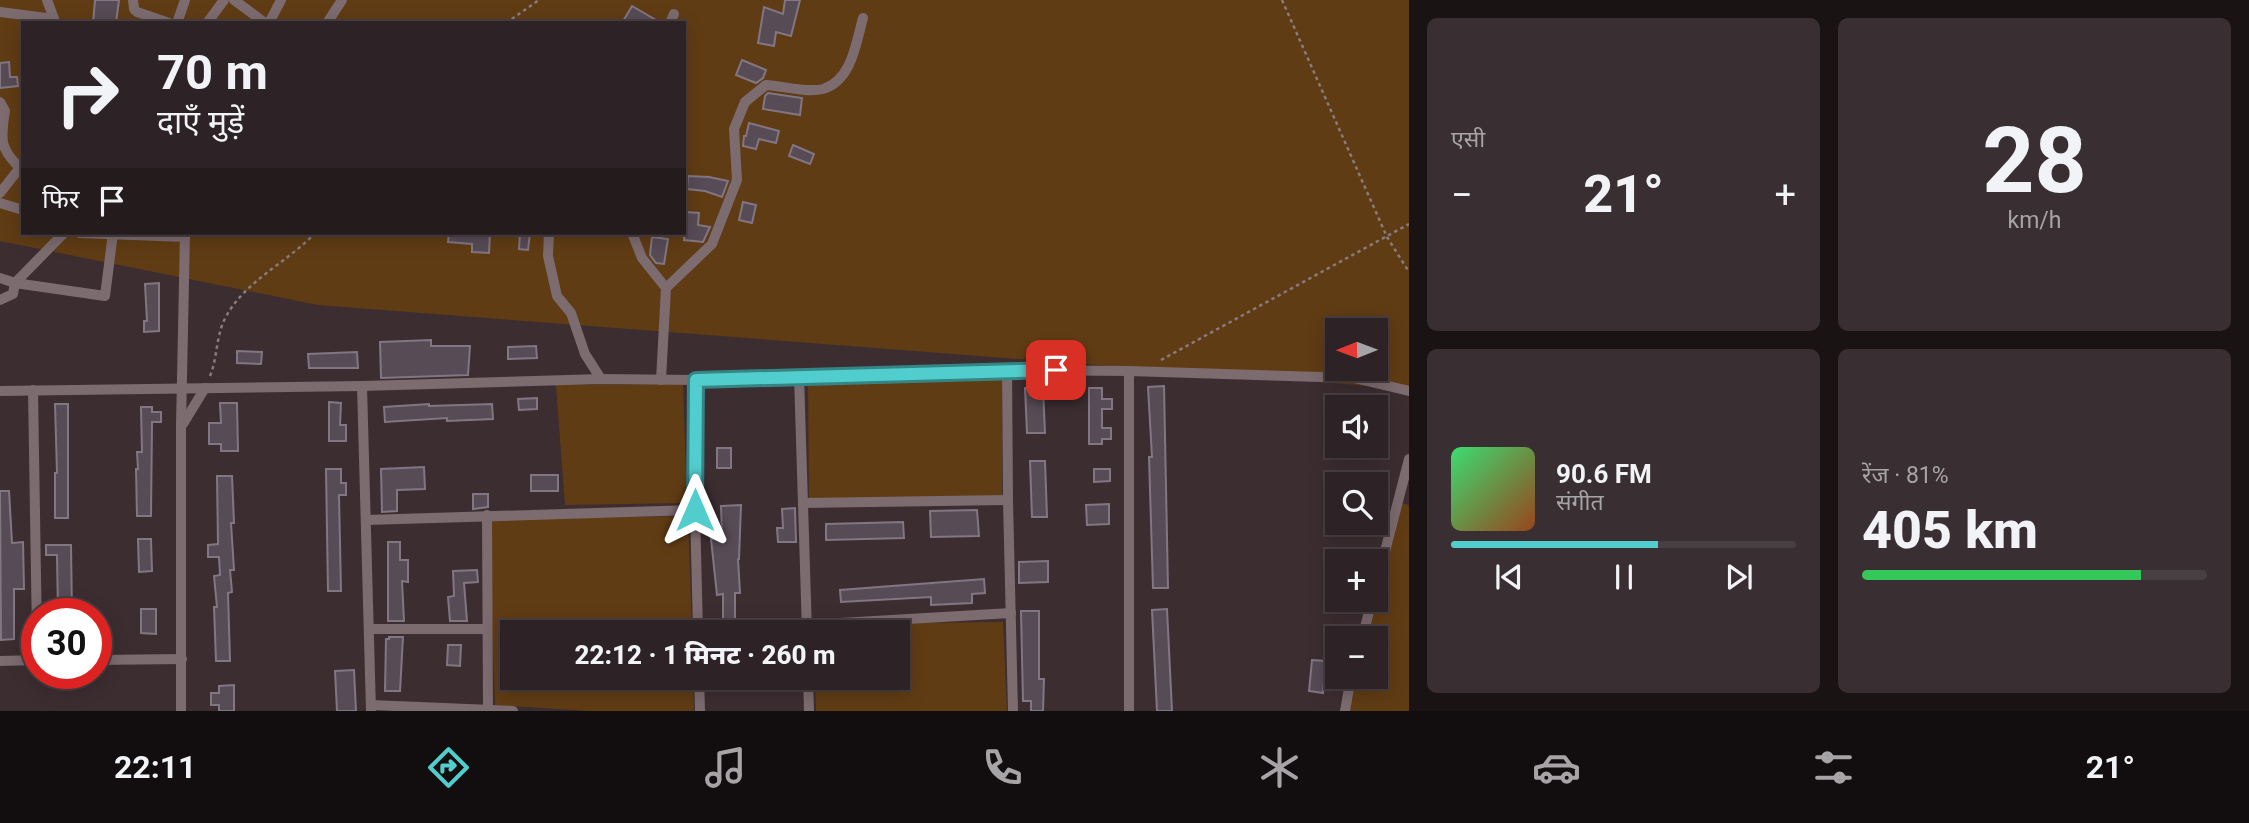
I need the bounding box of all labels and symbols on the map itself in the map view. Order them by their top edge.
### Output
north arrow [1325,318,1388,382]
pin [1026,340,1086,400]
position arrow [658,473,732,547]
speed limit sign: 30 [21,598,112,689]

